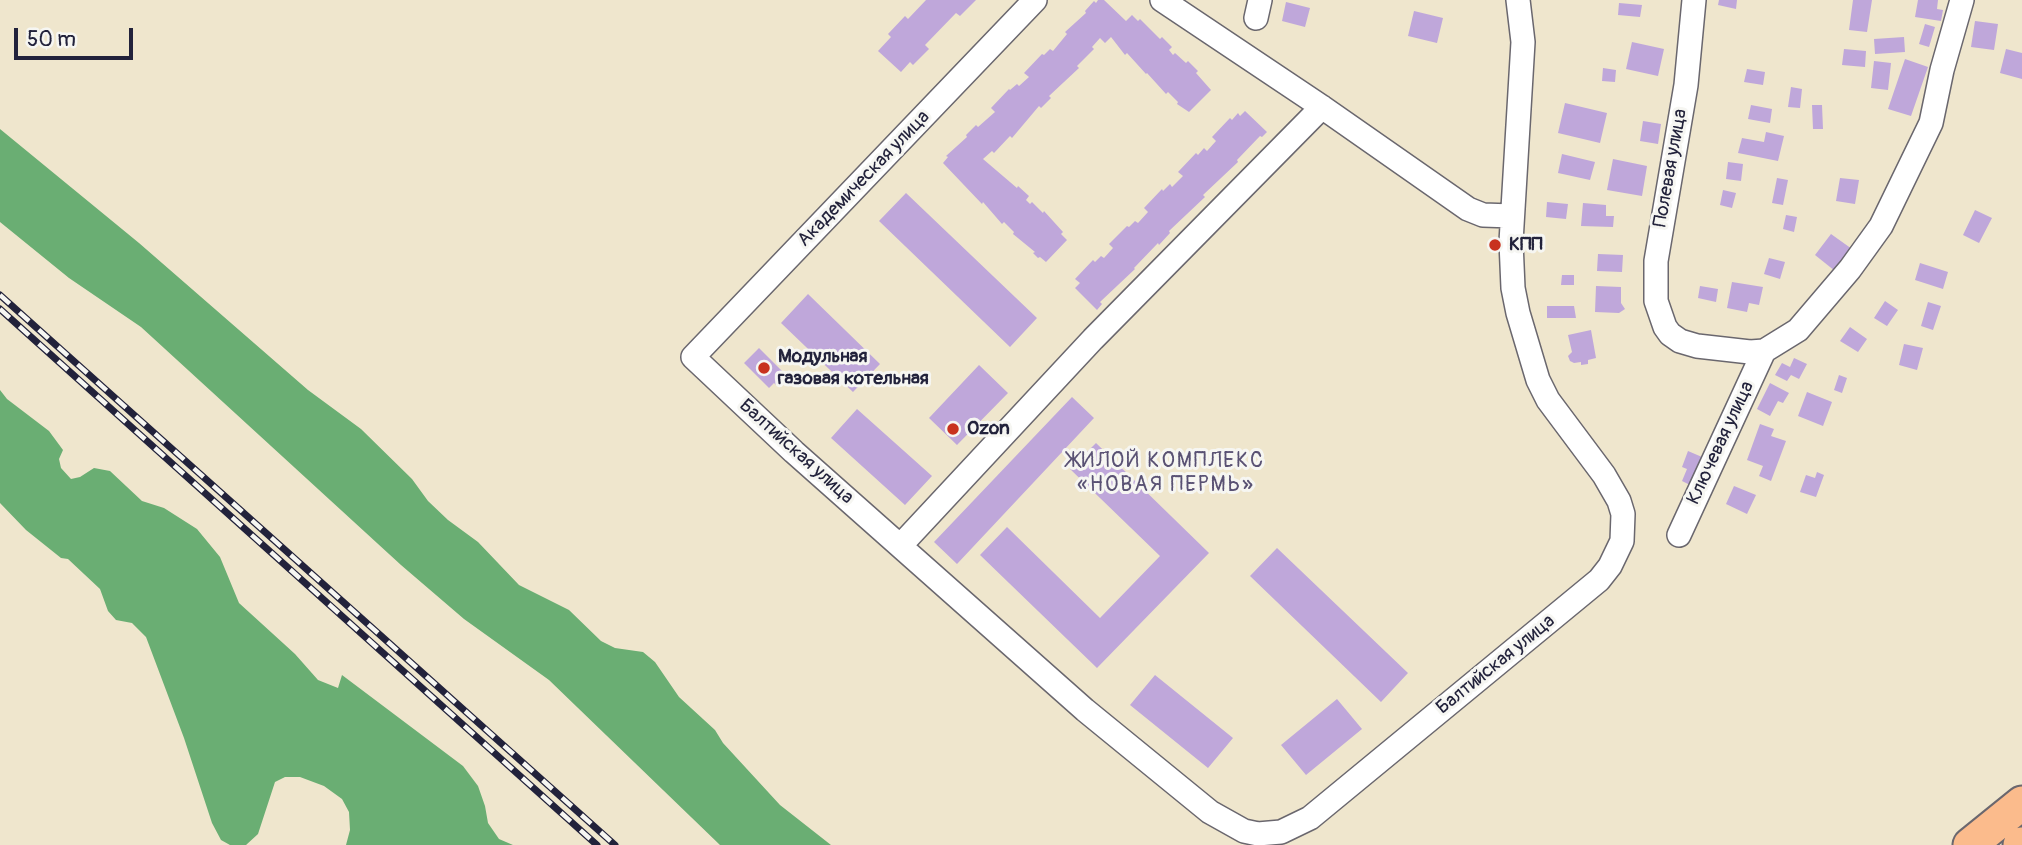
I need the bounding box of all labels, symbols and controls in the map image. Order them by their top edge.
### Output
scale bar [18,14,136,58]
text: 50 m [27,26,76,53]
street label: Академическая улица [793,106,935,252]
street label: Полевая улица [1649,107,1693,229]
place label: КПП [1509,234,1543,256]
marker: КПП [1487,237,1503,253]
place label: Модульная газовая котельная [778,346,929,390]
marker: Модульная газовая котельная [756,360,772,376]
street label: Ключевая улица [1683,378,1759,508]
street label: Балтийская улица [734,395,858,509]
place label: Ozon [967,418,1010,440]
marker: Ozon [945,421,961,437]
district label: ЖИЛОЙ КОМПЛЕКС «НОВАЯ ПЕРМЬ» [1069,449,1263,499]
street label: Балтийская улица [1432,610,1560,720]

